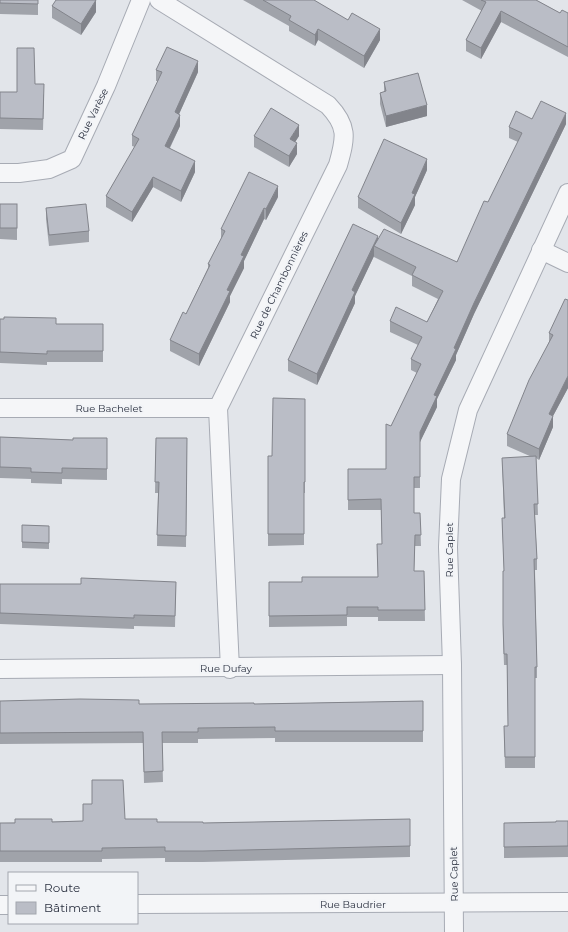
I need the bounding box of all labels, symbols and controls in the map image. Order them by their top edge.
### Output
street label: Rue Varèse [75,86,111,142]
street label: Rue de Chambonnières [247,229,311,341]
street label: Rue Bachelet [75,402,143,415]
street label: Rue Caplet [443,522,456,578]
street label: Rue Dufay [200,662,253,675]
street label: Rue Caplet [447,846,461,902]
legend [8,872,138,924]
text: Route [44,880,80,895]
street label: Rue Baudrier [320,898,386,911]
text: Bâtiment [44,900,101,915]

